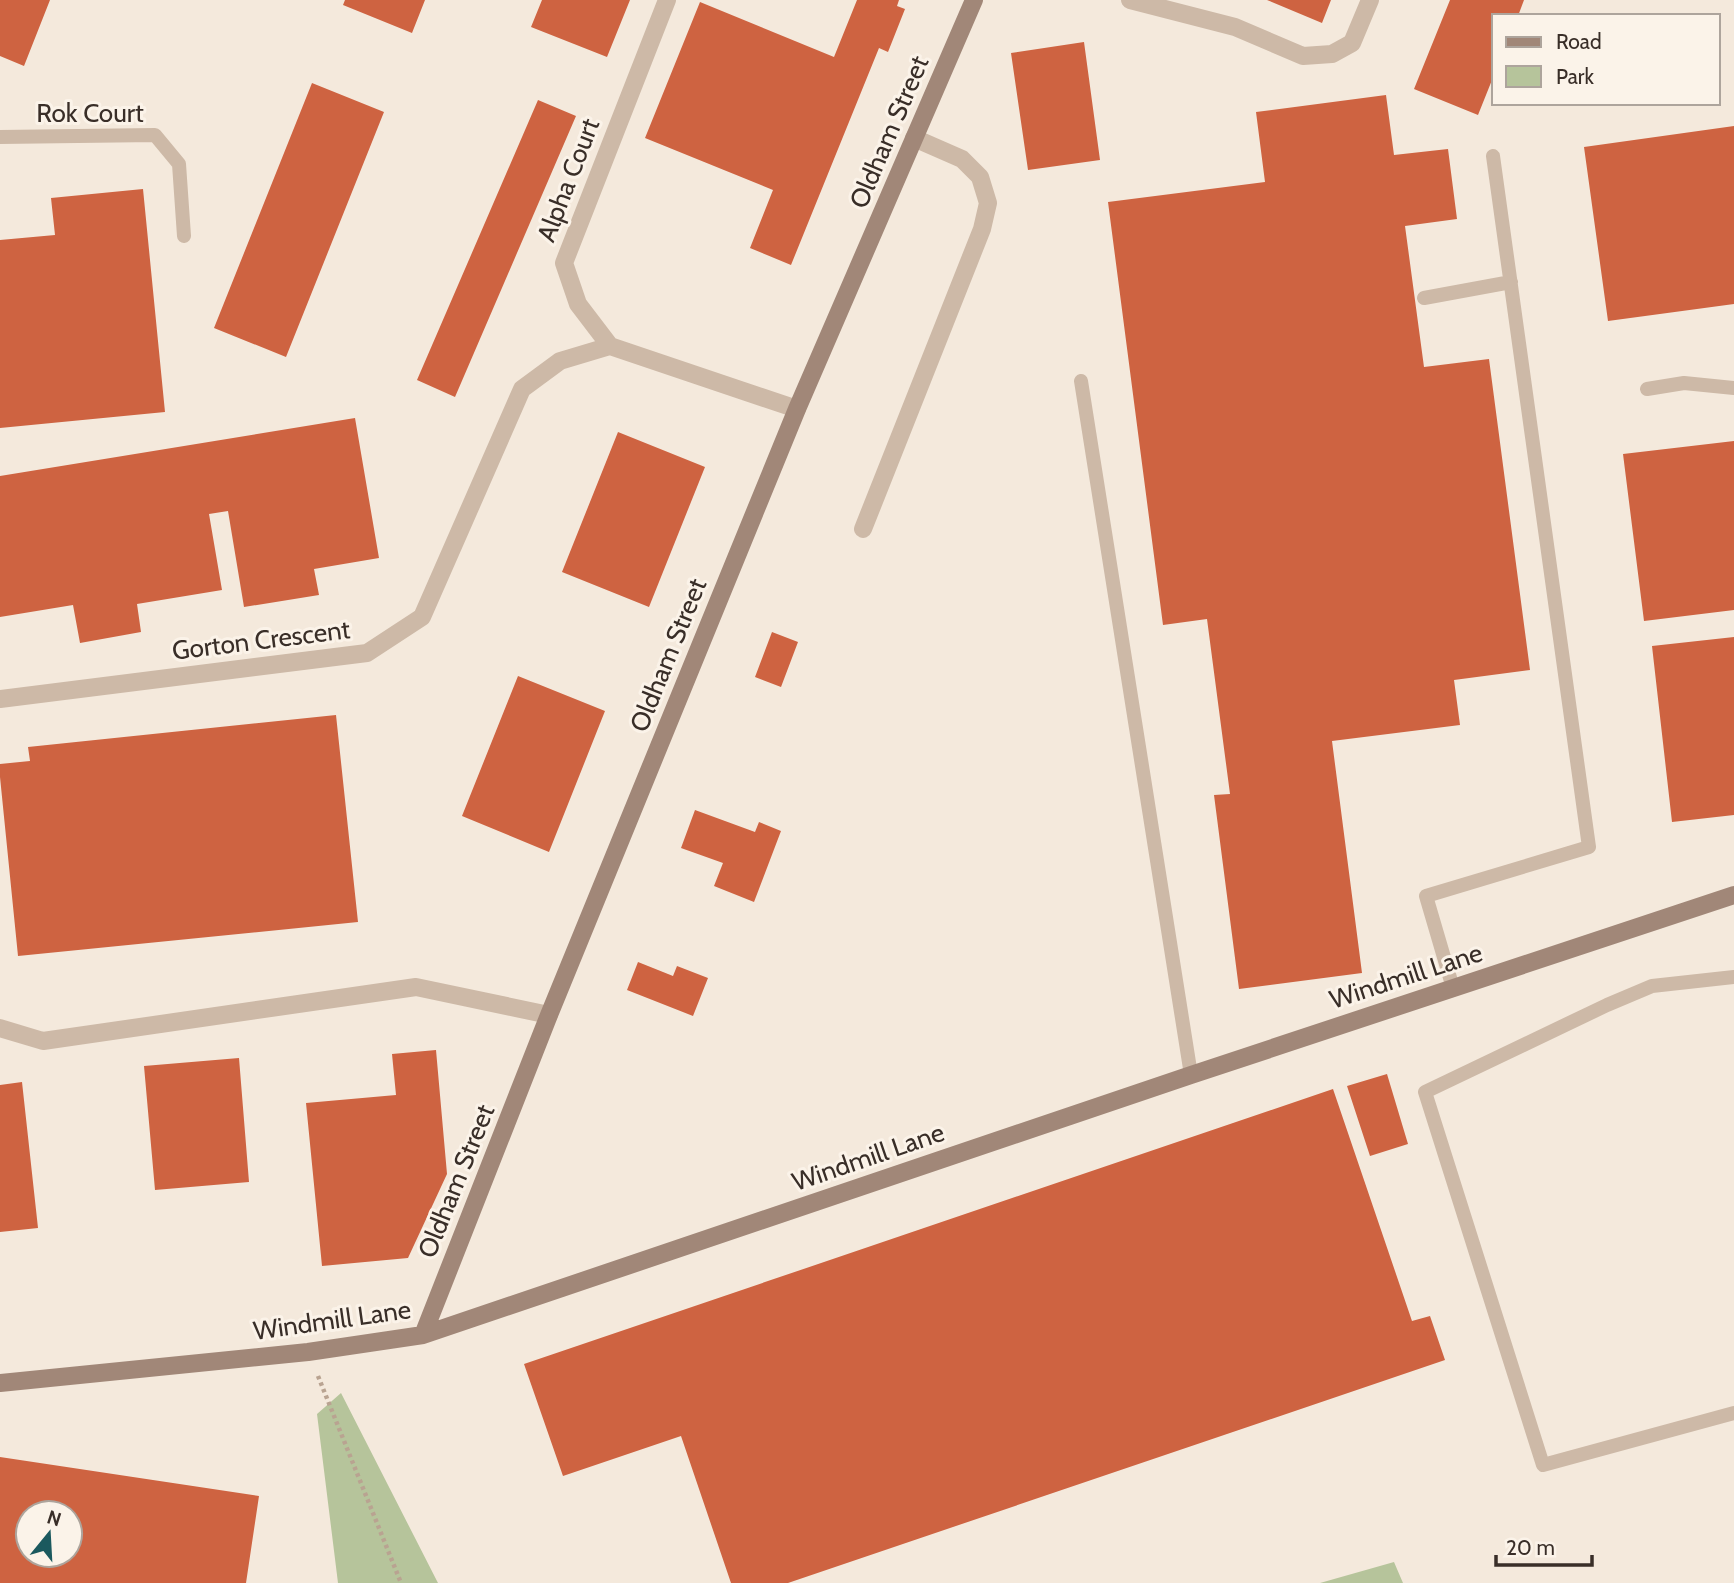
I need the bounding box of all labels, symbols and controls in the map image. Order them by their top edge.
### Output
legend [1492,14,1720,105]
text: Road [1556,29,1602,54]
street label: Oldham Street [843,51,936,213]
text: Park [1556,64,1594,89]
street label: Rok Court [36,97,144,129]
street label: Alpha Court [530,114,606,246]
street label: Oldham Street [623,574,713,736]
street label: Gorton Crescent [170,613,352,667]
street label: Windmill Lane [1326,936,1486,1016]
street label: Oldham Street [411,1100,501,1262]
street label: Windmill Lane [788,1116,948,1198]
street label: Windmill Lane [251,1293,413,1347]
north arrow [14,1499,84,1569]
text: N [44,1505,64,1531]
scale bar [1496,1524,1592,1568]
text: 20 m [1506,1535,1555,1560]

